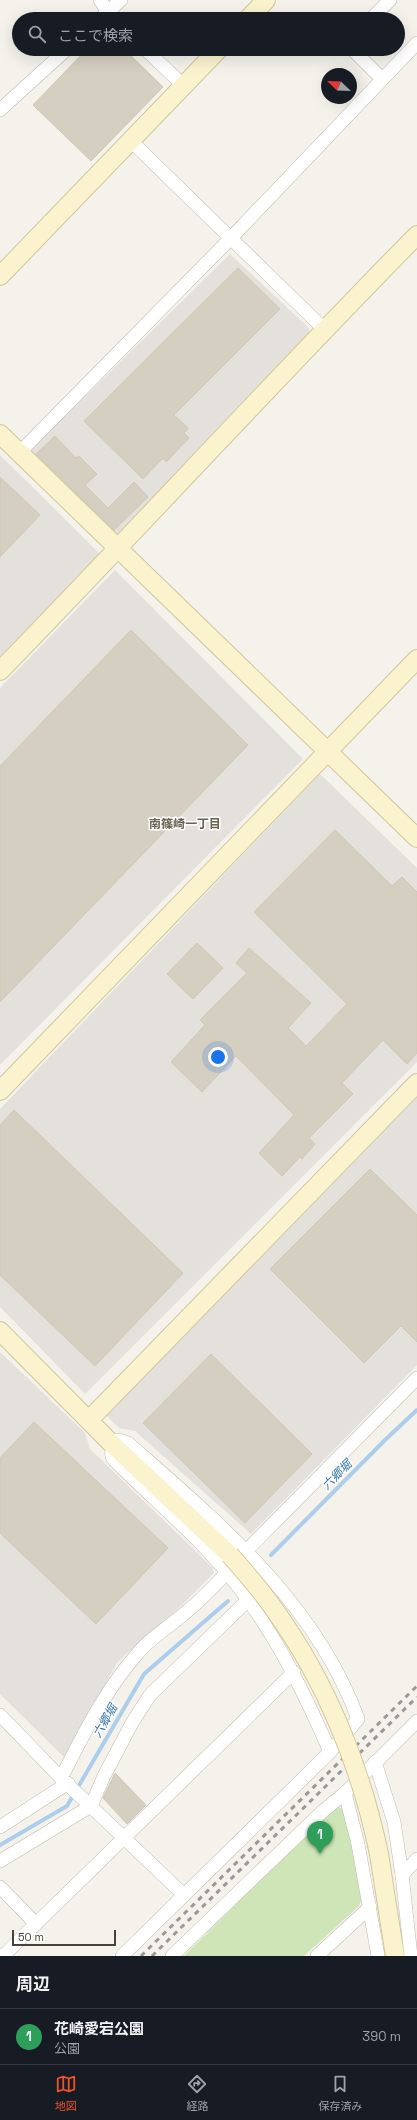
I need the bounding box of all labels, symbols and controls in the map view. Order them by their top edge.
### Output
search box [12,12,405,56]
icon: search [26,23,48,45]
text: ここで検索 [58,26,133,45]
north arrow [321,68,357,104]
district label: 南篠崎一丁目 [149,816,221,832]
your location [208,1047,228,1067]
water label: 六郷堀 [319,1455,357,1493]
water label: 六郷堀 [89,1700,122,1741]
pin: 1 [307,1821,333,1854]
scale bar [12,1928,116,1947]
text: 50 m [18,1930,44,1944]
text: 周辺 [16,1973,50,1995]
text: 花崎愛宕公園 [54,2019,144,2038]
text: 1 [26,2028,32,2045]
text: 390 m [362,2028,401,2045]
text: 公園 [54,2040,80,2057]
tab: 地図 [55,2073,77,2113]
tab: 経路 [186,2073,208,2113]
tab: 保存済み [318,2073,362,2113]

